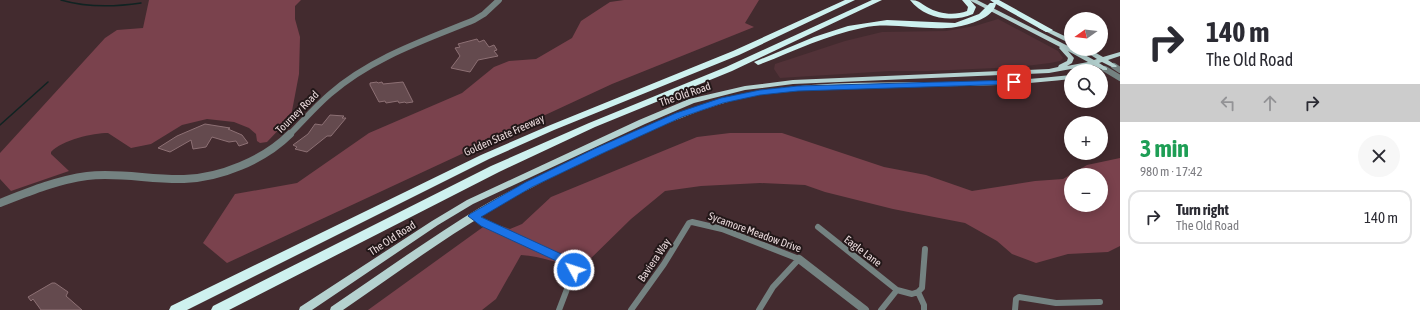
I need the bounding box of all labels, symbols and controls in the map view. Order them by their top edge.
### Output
north arrow [1064,12,1108,56]
map controls [1064,12,1108,212]
icon: right [1140,16,1192,68]
text: 140 m [1206,16,1269,48]
text: The Old Road [1206,49,1293,70]
button: search [1064,64,1108,108]
pin [997,65,1031,99]
icon: arrive [1003,71,1025,93]
street label: The Old Road [658,80,712,108]
street label: Tourney Road [273,88,321,136]
icon: left [1217,92,1239,114]
icon: ahead [1259,92,1281,114]
icon: right [1301,92,1323,114]
street label: Golden State Freeway [462,112,546,158]
button: + [1064,116,1108,160]
text: 3 min [1140,135,1189,162]
button: close [1358,135,1400,177]
text: 980 m · 17:42 [1140,164,1203,179]
button: − [1064,168,1108,212]
text: Turn right [1176,201,1229,218]
icon: right [1142,206,1164,228]
text: 140 m [1364,209,1398,226]
street label: Sycamore Meadow Drive [707,210,803,254]
street label: The Old Road [366,218,418,258]
text: The Old Road [1176,218,1239,233]
street label: Eagle Lane [842,233,884,269]
street label: Baviera Way [635,236,673,284]
position arrow [553,249,595,291]

